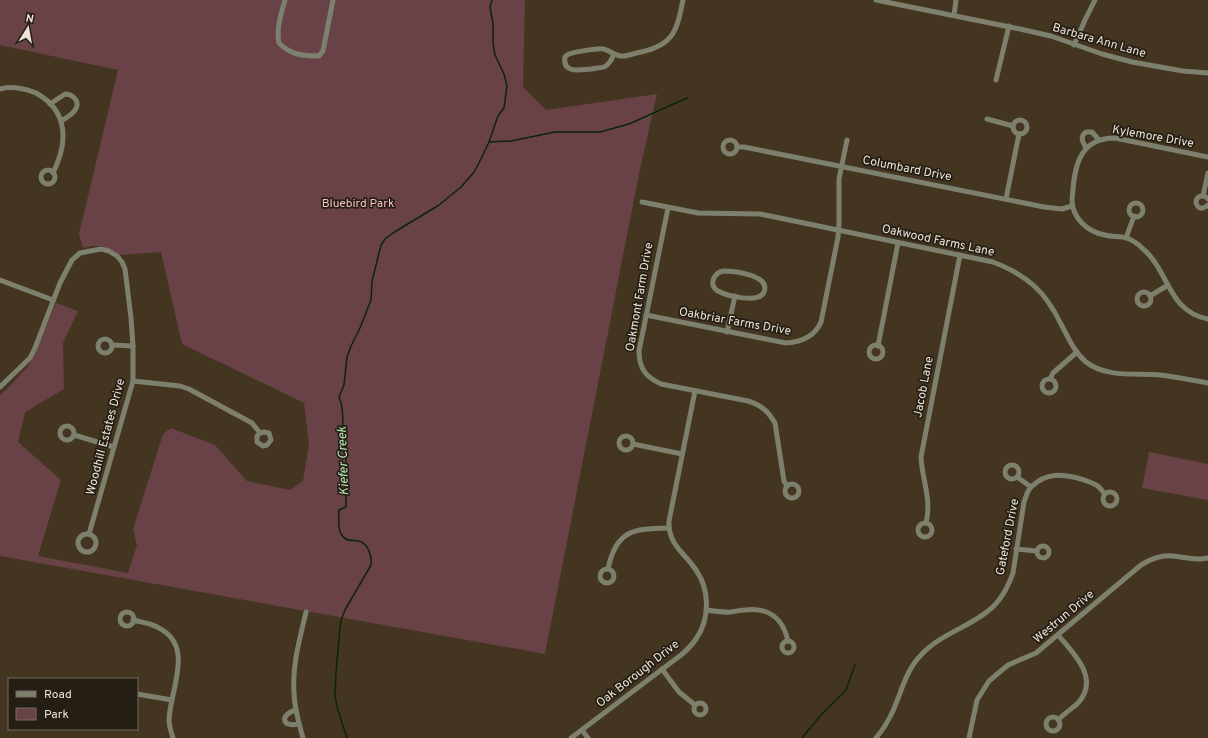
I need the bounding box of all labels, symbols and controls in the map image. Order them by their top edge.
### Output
north arrow [8,8,48,48]
text: N [25,12,35,27]
street label: Barbara Ann Lane [1050,20,1148,62]
street label: Kylemore Drive [1111,122,1195,152]
street label: Columbard Drive [861,153,953,185]
park label: Bluebird Park [322,196,394,212]
street label: Oakwood Farms Lane [880,221,996,261]
street label: Oakmont Farm Drive [623,241,657,353]
street label: Oakbriar Farms Drive [678,304,792,340]
street label: Jacob Lane [910,355,938,419]
street label: Woodhill Estates Drive [83,377,129,497]
water label: Kiefer Creek [335,426,353,496]
street label: Gateford Drive [993,497,1023,577]
street label: Westrun Drive [1030,587,1098,647]
street label: Oak Borough Drive [593,637,683,711]
legend [8,678,138,730]
text: Road [44,687,72,703]
text: Park [44,707,69,723]

